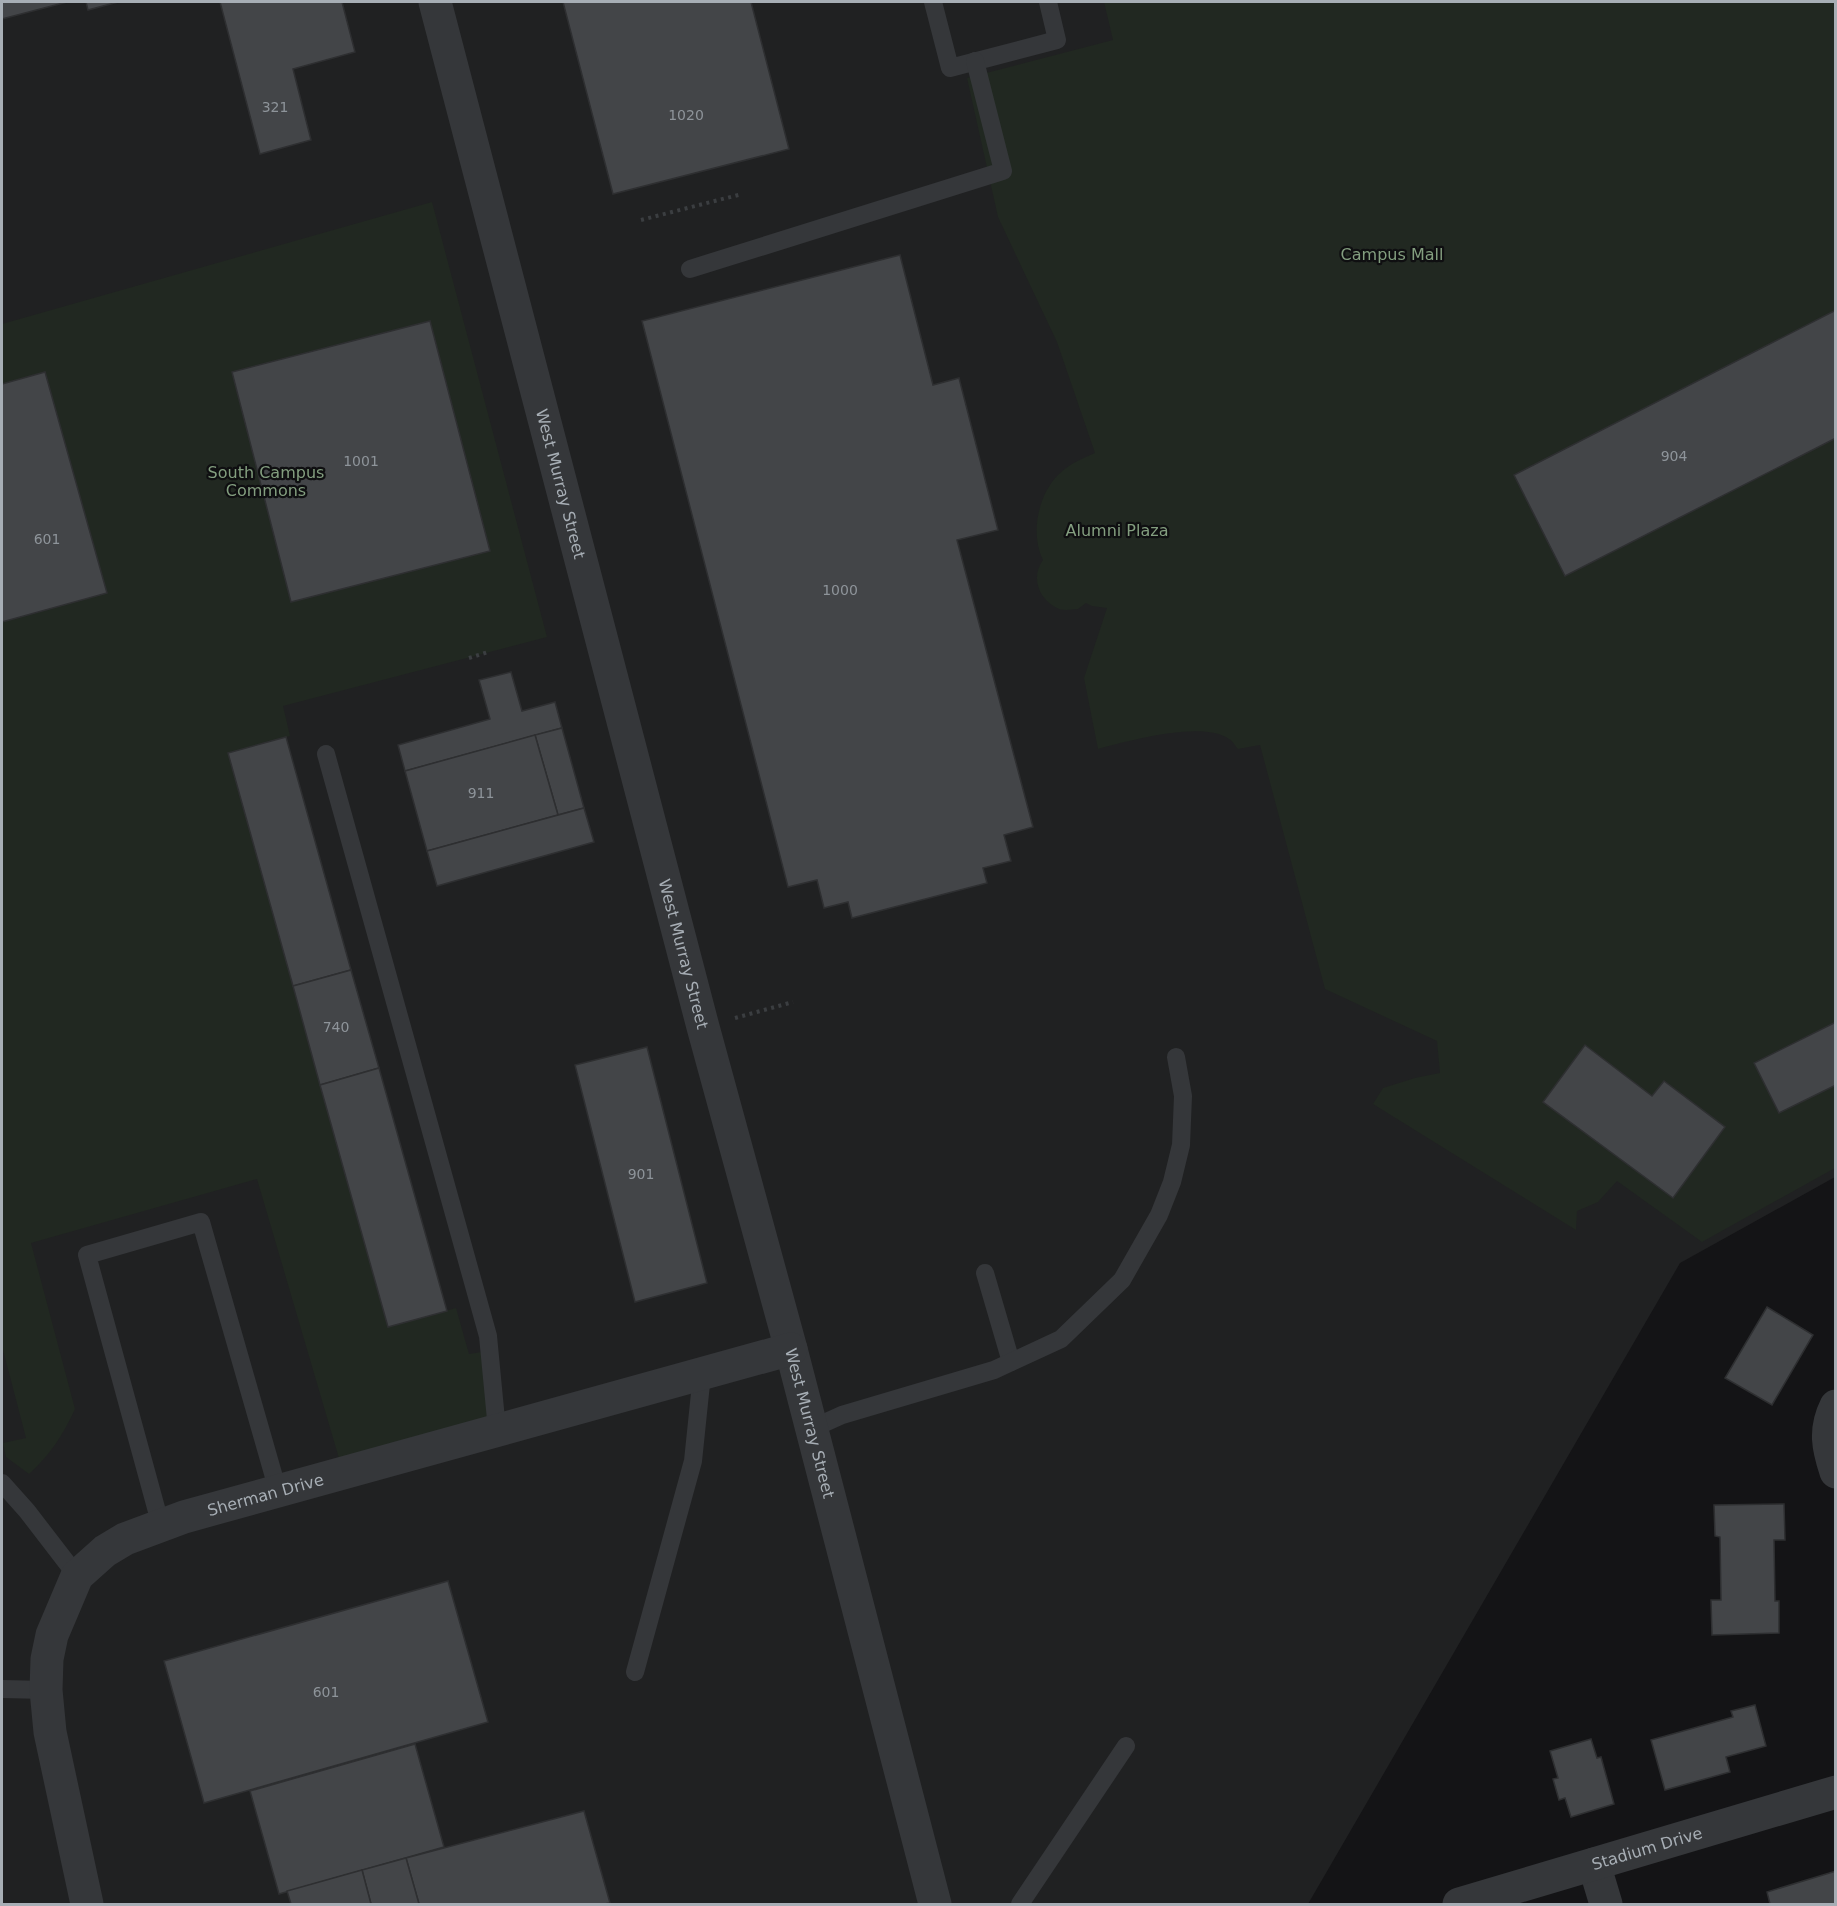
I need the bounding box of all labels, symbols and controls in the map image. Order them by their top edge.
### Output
house number: 321 [262,99,288,115]
house number: 1020 [668,107,704,123]
park label: Campus Mall [1341,245,1443,264]
street label: West Murray Street [532,407,590,561]
house number: 904 [1661,448,1687,464]
house number: 1001 [343,453,379,469]
park label: South Campus Commons [208,463,324,500]
park label: Alumni Plaza [1066,521,1168,540]
house number: 601 [34,531,60,547]
house number: 1000 [822,582,858,598]
house number: 911 [468,785,494,801]
street label: West Murray Street [655,877,713,1031]
house number: 740 [323,1019,349,1035]
house number: 901 [628,1166,654,1182]
street label: West Murray Street [782,1346,839,1500]
street label: Sherman Drive [205,1469,326,1520]
house number: 601 [313,1684,339,1700]
street label: Stadium Drive [1589,1823,1704,1874]

